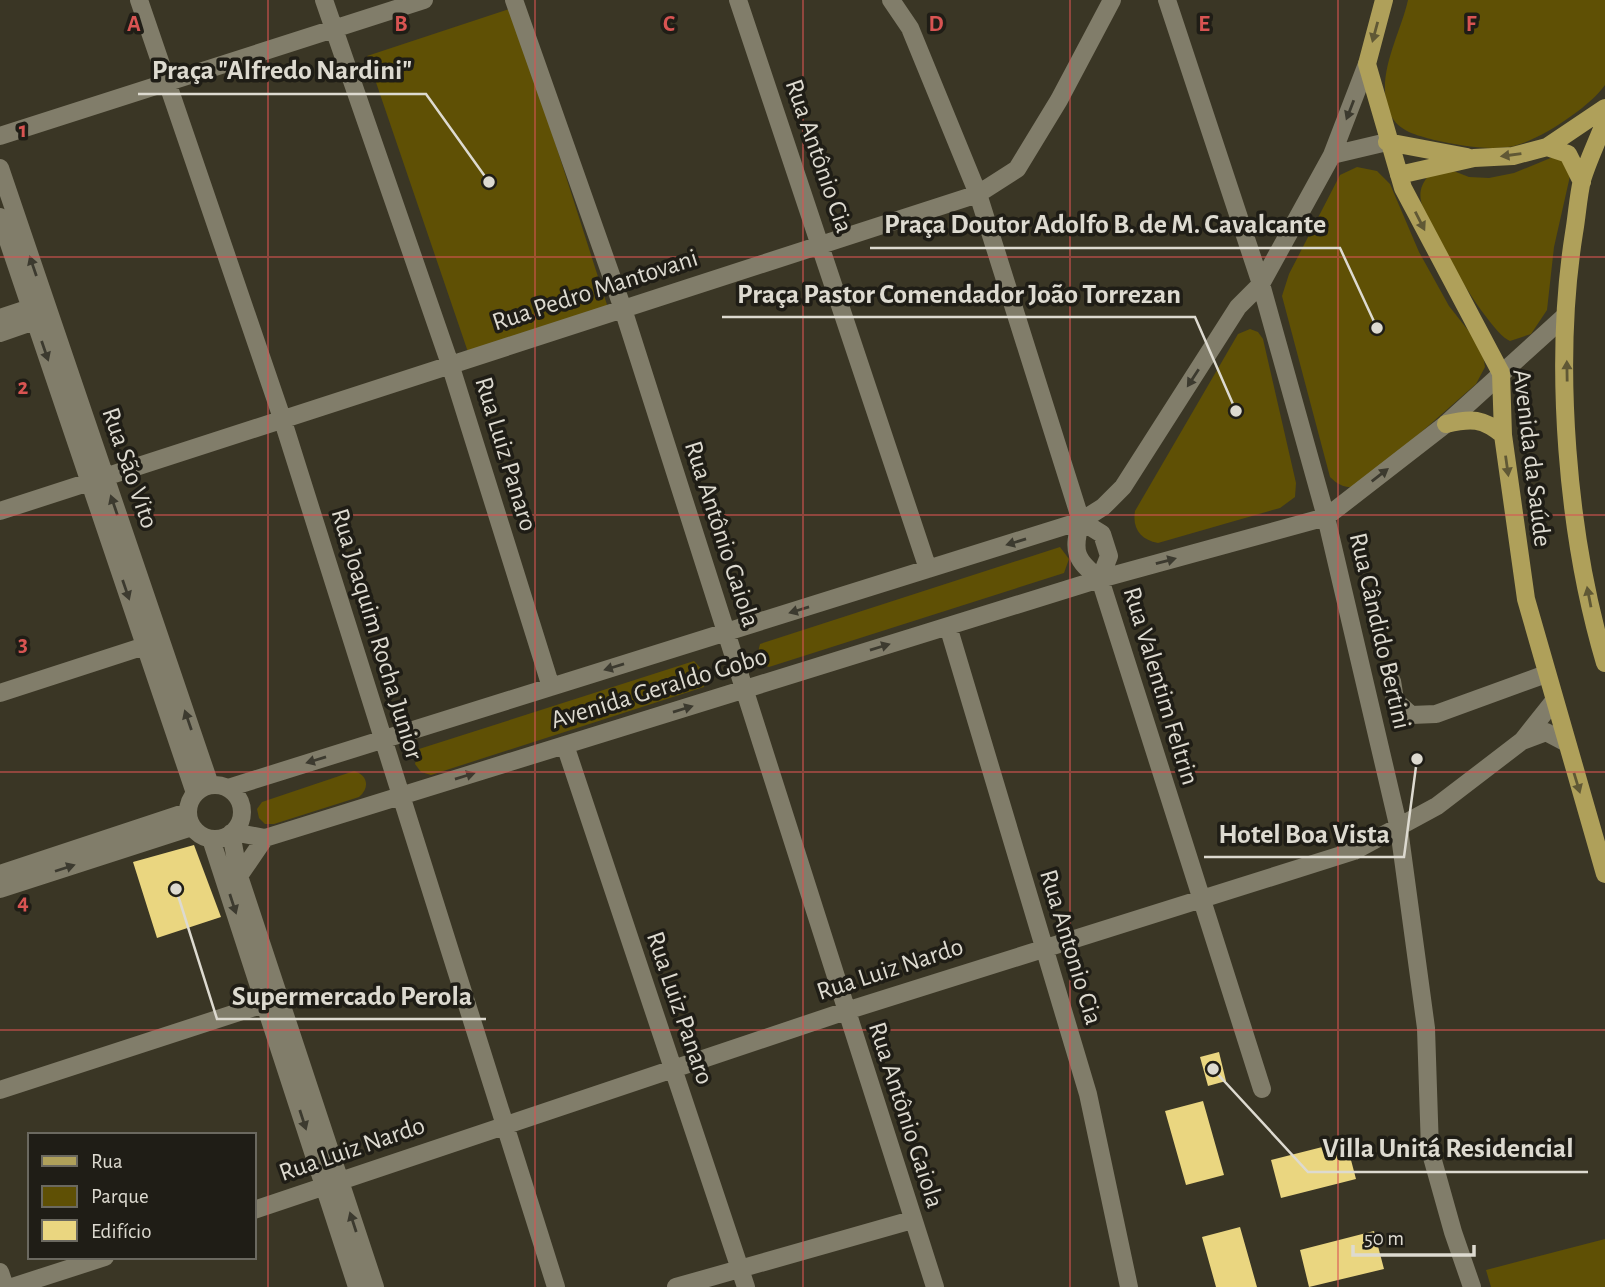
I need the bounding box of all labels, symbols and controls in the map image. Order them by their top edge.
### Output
text: A [127,13,141,36]
text: B [394,13,408,36]
text: C [663,13,675,36]
text: D [928,13,944,36]
text: E [1198,13,1210,36]
text: F [1466,13,1477,36]
one-way arrow [1369,21,1380,43]
callout: Praça "Alfredo Nardini" [138,45,426,94]
text: Praça "Alfredo Nardini" [152,57,412,85]
street label: Rua Antônio Cia [781,76,857,236]
one-way arrow [1344,99,1355,120]
text: 1 [19,119,27,142]
one-way arrow [1500,150,1522,161]
callout: Praça Doutor Adolfo B. de M. Cavalcante [870,199,1340,248]
text: Praça Doutor Adolfo B. de M. Cavalcante [884,211,1326,239]
one-way arrow [1414,211,1425,231]
street label: Rua Pedro Mantovani [489,244,701,336]
one-way arrow [27,256,38,277]
callout: Praça Pastor Comendador João Torrezan [722,268,1195,317]
text: Praça Pastor Comendador João Torrezan [737,281,1181,309]
one-way arrow [40,341,51,362]
one-way arrow [1561,360,1572,382]
street label: Avenida da Saúde [1508,368,1556,548]
one-way arrow [1186,369,1199,388]
street label: Rua Luiz Panaro [470,374,542,534]
text: 2 [18,376,29,399]
street label: Rua São Vito [97,404,163,532]
street label: Rua Antônio Gaiola [680,438,764,630]
one-way arrow [1502,455,1513,477]
one-way arrow [1371,468,1389,483]
one-way arrow [108,494,119,515]
street label: Rua Joaquim Rocha Junior [326,505,428,763]
street label: Rua Cândido Bertini [1345,530,1415,732]
one-way arrow [1005,537,1026,547]
one-way arrow [1155,555,1177,566]
one-way arrow [121,579,132,600]
street label: Rua Valentim Feltrin [1119,584,1203,788]
one-way arrow [1584,586,1595,608]
one-way arrow [788,605,809,615]
text: 3 [18,633,28,656]
one-way arrow [870,642,891,652]
street label: Avenida Geraldo Gobo [548,643,770,733]
one-way arrow [603,663,624,673]
one-way arrow [672,703,693,713]
one-way arrow [182,710,193,731]
one-way arrow [306,756,327,766]
one-way arrow [455,771,476,781]
one-way arrow [1573,773,1583,794]
callout: Hotel Boa Vista [1204,808,1404,857]
text: Hotel Boa Vista [1218,821,1390,849]
one-way arrow [55,862,76,873]
street label: Rua Antonio Cia [1035,866,1107,1028]
text: 4 [17,891,29,914]
one-way arrow [228,893,238,914]
street label: Rua Luiz Panaro [642,928,718,1088]
street label: Rua Luiz Nardo [814,933,966,1005]
callout: Supermercado Perola [217,970,486,1019]
text: Supermercado Perola [232,983,472,1011]
street label: Rua Antônio Gaiola [864,1019,948,1211]
one-way arrow [298,1110,309,1131]
street label: Rua Luiz Nardo [276,1112,428,1186]
callout: Villa Unitá Residencial [1308,1123,1588,1172]
legend [28,1133,256,1259]
text: Villa Unitá Residencial [1322,1135,1574,1163]
text: Rua [91,1151,123,1172]
text: Parque [91,1186,149,1207]
one-way arrow [348,1212,358,1233]
scale bar [1353,1214,1474,1258]
text: Edifício [91,1221,151,1242]
text: 50 m [1364,1228,1404,1249]

